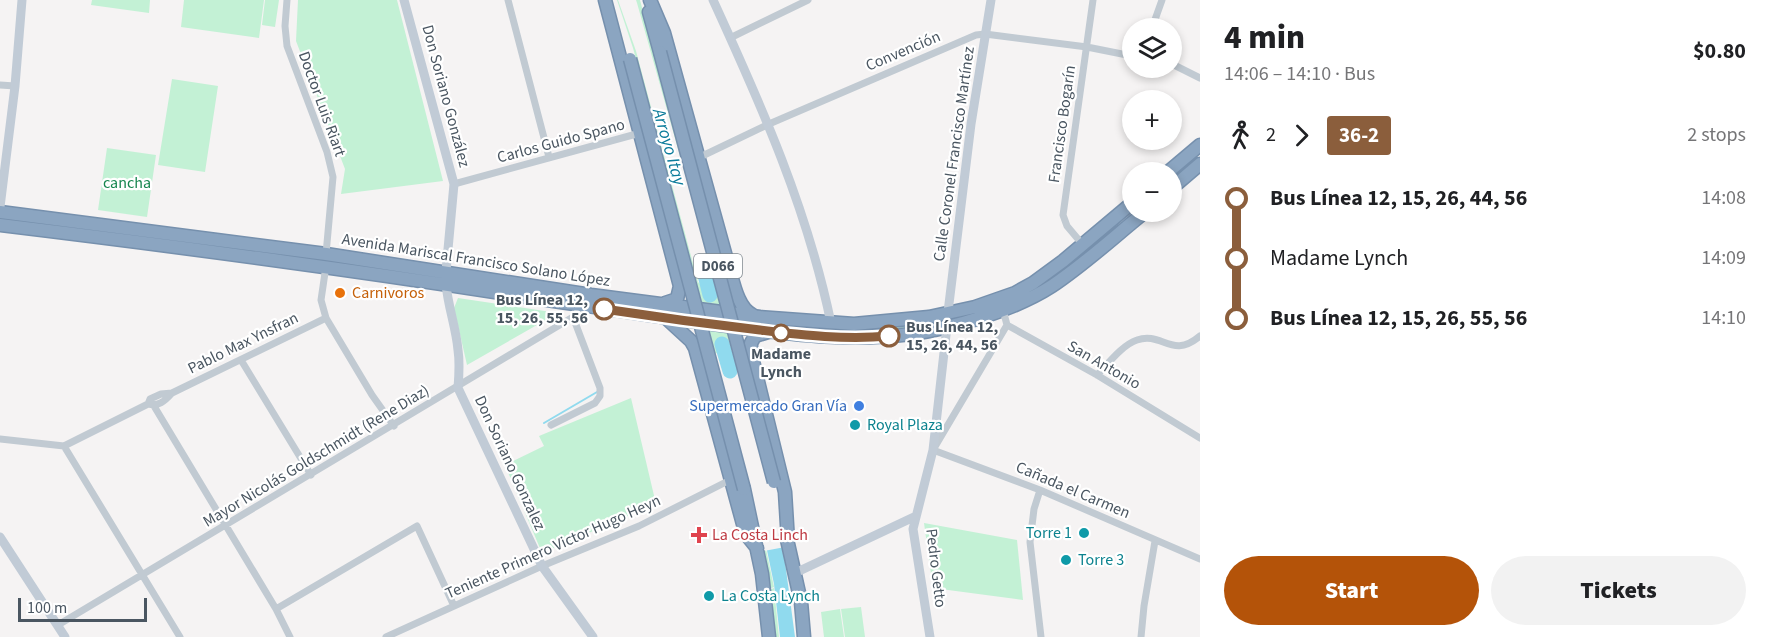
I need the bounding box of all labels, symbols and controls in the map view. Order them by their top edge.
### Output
text: 4 min [1224,14,1305,61]
map controls [1122,18,1182,222]
button: layers [1122,18,1182,78]
street label: Don Soriano González [416,22,476,170]
street label: Convención [862,25,944,77]
text: $0.80 [1693,35,1746,67]
street label: Calle Coronel Francisco Martínez [928,45,980,263]
street label: Doctor Luis Riart [293,48,351,160]
text: 14:06 – 14:10 · Bus [1224,60,1375,88]
street label: Francisco Bogarín [1043,64,1081,184]
button: + [1122,90,1182,150]
water label: Arroyo Itay [646,105,692,189]
street label: Carlos Guido Spano [495,113,627,169]
icon: walk [1224,119,1257,152]
icon: forward [1285,119,1318,152]
text: 36-2 [1339,120,1379,150]
text: 2 [1266,121,1276,149]
text: 2 stops [1687,121,1746,149]
button: − [1122,162,1182,222]
park label: cancha [103,172,151,194]
text: Bus Línea 12, 15, 26, 44, 56 [1270,182,1527,214]
text: 14:08 [1701,184,1746,212]
street label: Avenida Mariscal Francisco Solano López [340,228,612,292]
text: Madame Lynch [1270,242,1408,274]
text: 14:09 [1701,244,1746,272]
road number: D066 [694,254,742,278]
place label: Carnivoros [352,282,425,304]
marker: Carnivoros [333,286,347,300]
place label: Bus Línea 12, 15, 26, 55, 56 [496,289,588,329]
marker: Bus Línea 12, 15, 26, 55, 56 [593,298,615,320]
text: Bus Línea 12, 15, 26, 55, 56 [1270,302,1527,334]
text: 14:10 [1701,304,1746,332]
street label: Pablo Max Ynsfran [184,307,302,379]
place label: Bus Línea 12, 15, 26, 44, 56 [906,316,999,356]
marker: Madame Lynch [772,324,790,342]
marker: Bus Línea 12, 15, 26, 44, 56 [878,325,900,347]
street label: San Antonio [1063,335,1145,395]
place label: Madame Lynch [751,343,811,383]
street label: Mayor Nicolás Goldschmidt (Rene Diaz) [199,379,433,533]
street label: Don Soriano Gonzalez [469,392,551,534]
place label: Supermercado Gran Vía [689,395,847,417]
marker: Supermercado Gran Vía [852,399,866,413]
place label: Royal Plaza [867,414,943,436]
marker: Royal Plaza [848,418,862,432]
street label: Cañada el Carmen [1013,456,1133,524]
street label: Teniente Primero Victor Hugo Heyn [442,489,664,605]
place label: Torre 1 [1026,522,1072,544]
place label: La Costa Linch [712,524,808,546]
marker: La Costa Linch [690,526,708,544]
marker: Torre 1 [1077,526,1091,540]
street label: Pedro Getto [920,527,952,609]
place label: Torre 3 [1078,549,1124,571]
marker: Torre 3 [1059,553,1073,567]
button: Start [1224,556,1479,625]
button: Tickets [1491,556,1746,625]
place label: La Costa Lynch [721,585,820,607]
marker: La Costa Lynch [702,589,716,603]
scale bar [18,595,147,622]
text: 100 m [27,597,67,619]

